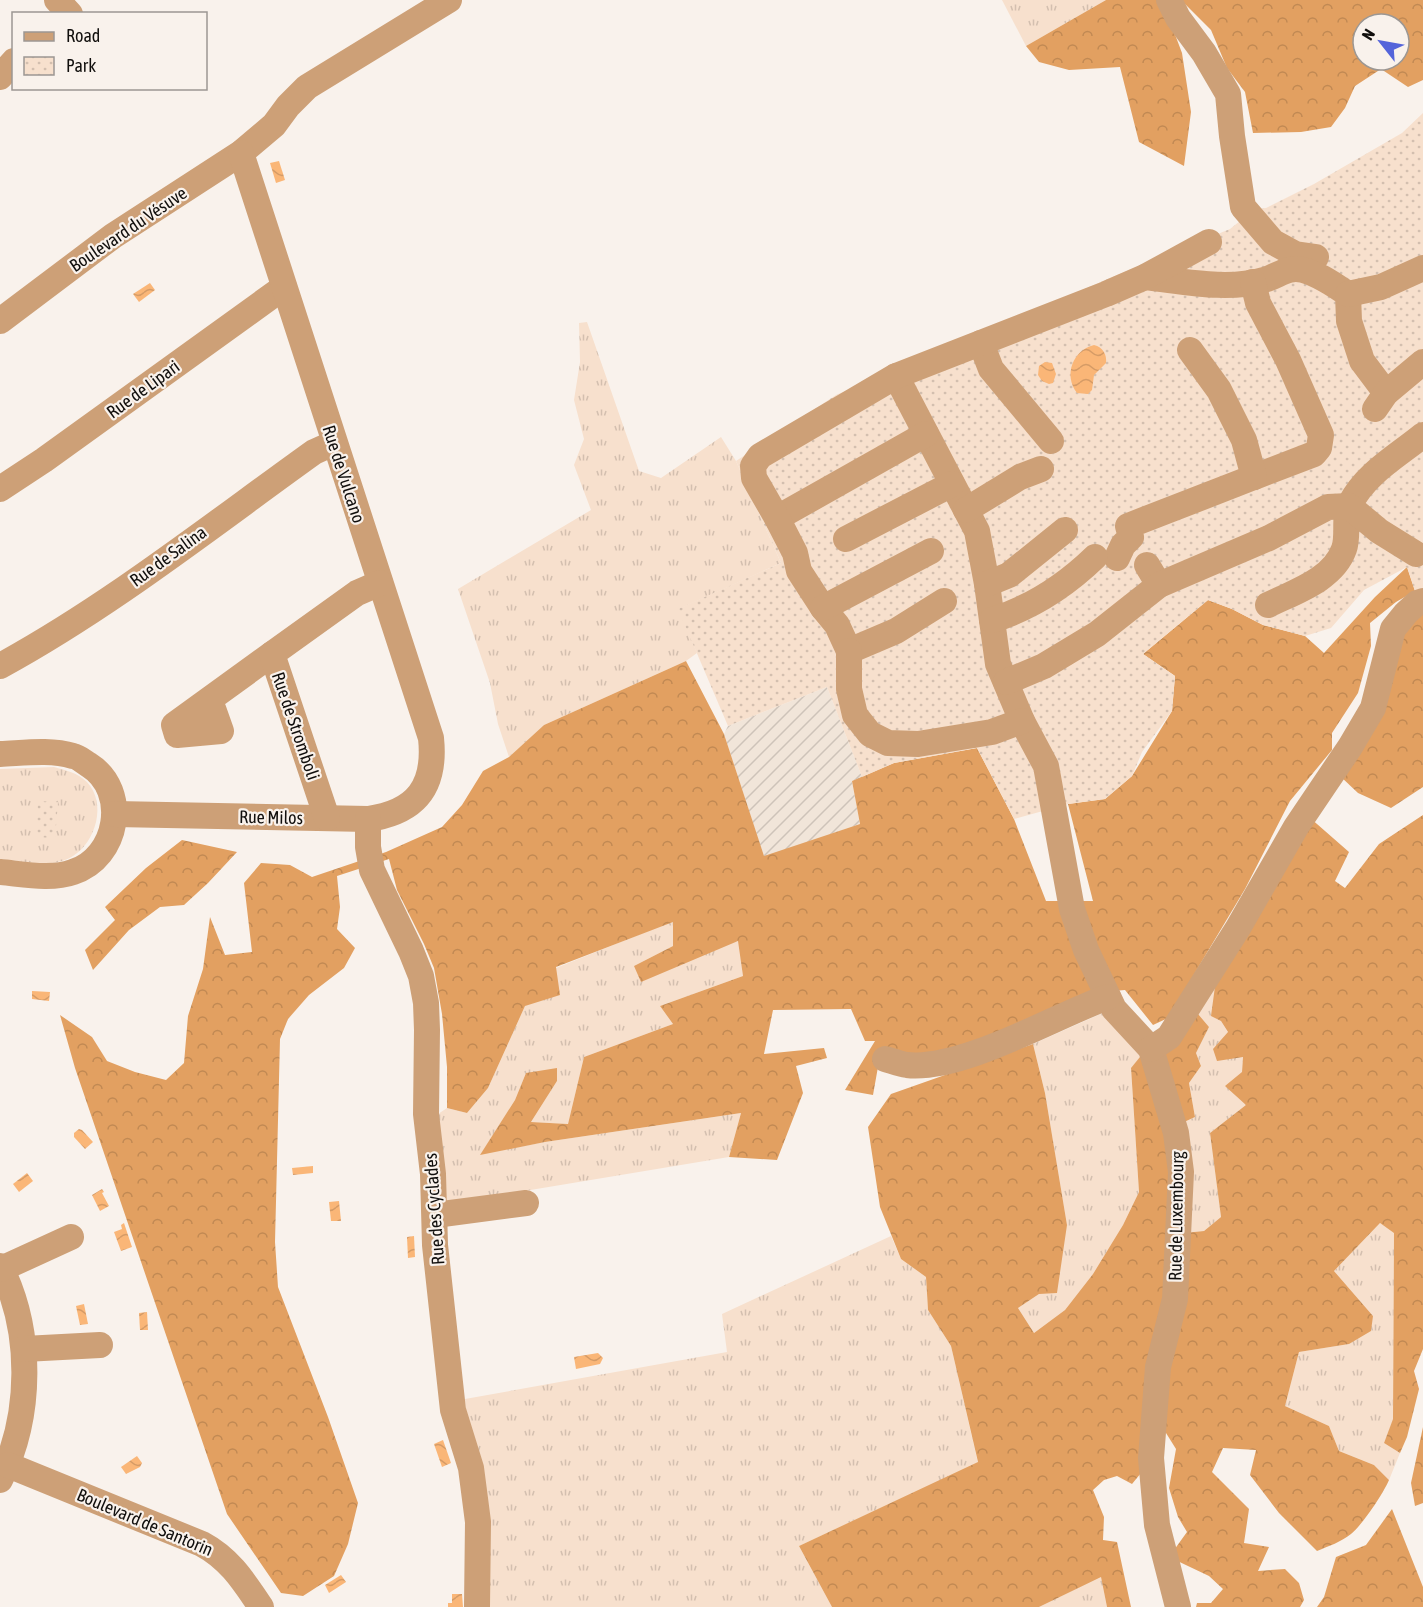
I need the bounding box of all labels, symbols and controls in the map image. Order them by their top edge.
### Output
legend [12,12,207,90]
north arrow [1351,12,1411,72]
text: Road [66,25,100,46]
text: N [1358,26,1378,43]
text: Park [66,55,96,76]
street label: Boulevard du Vésuve [65,182,191,276]
street label: Rue de Lipari [102,356,184,422]
street label: Rue de Vulcano [318,422,370,526]
street label: Rue de Salina [126,521,210,591]
street label: Rue de Stromboli [268,669,324,783]
street label: Rue Milos [239,806,303,828]
street label: Rue de Luxembourg [1164,1151,1188,1281]
street label: Rue des Cyclades [420,1152,448,1266]
street label: Boulevard de Santorin [74,1484,216,1560]

